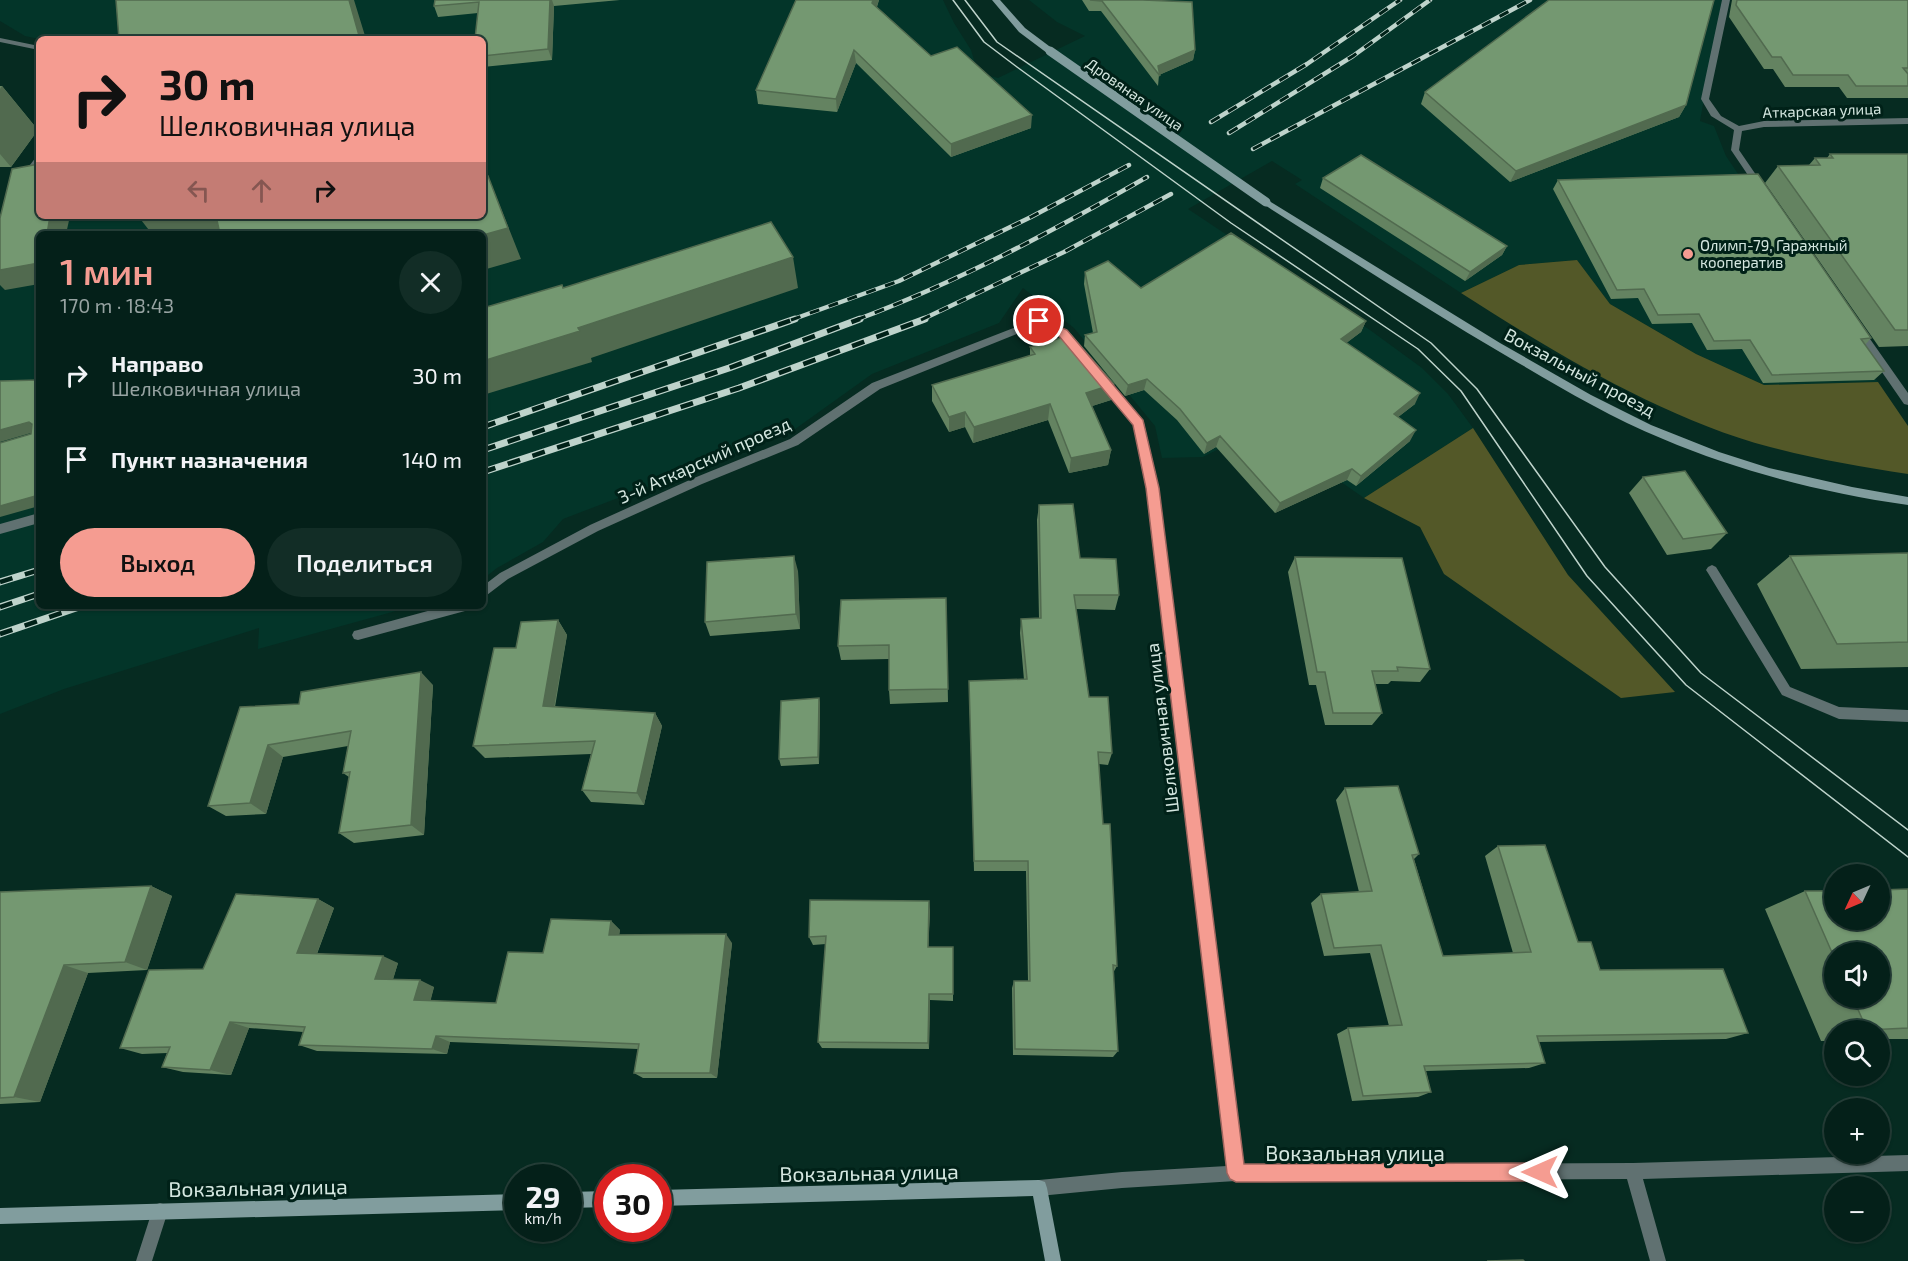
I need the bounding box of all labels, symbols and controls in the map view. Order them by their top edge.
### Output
street label: Дровяная улица [1082,54,1187,135]
text: 30 m [159,58,255,108]
icon: right [60,60,138,138]
street label: Аткарская улица [1762,99,1882,122]
text: Шелковичная улица [159,109,416,141]
icon: left [182,174,215,207]
icon: ahead [245,174,278,207]
icon: right [308,174,341,207]
place label: Олимп-79, Гаражный кооператив [1700,236,1848,271]
marker: Олимп-79, Гаражный кооператив [1681,247,1695,261]
text: 1 мин [60,249,154,292]
button: close [399,251,462,314]
text: 170 m · 18:43 [60,293,174,317]
pin [1013,295,1064,346]
icon: arrive [1022,304,1055,337]
street label: Вокзальный проезд [1501,323,1659,421]
text: Направо [111,350,204,376]
icon: right [60,359,93,392]
text: 30 m [412,362,462,388]
text: Шелковичная улица [111,376,301,400]
street label: 3-й Аткарский проезд [614,412,794,508]
icon: arrive [60,443,93,476]
text: Пункт назначения [111,446,308,472]
text: 140 m [402,446,462,472]
button: Выход [60,528,255,597]
button: Поделиться [267,528,462,597]
street label: Шелковичная улица [1141,642,1183,814]
north arrow [1824,864,1890,930]
map controls [1824,864,1890,1242]
button: sound [1824,942,1890,1008]
button: search [1824,1020,1890,1086]
button: + [1824,1098,1890,1164]
street label: Вокзальная улица [1265,1140,1445,1166]
position arrow [1508,1140,1572,1204]
street label: Вокзальная улица [779,1158,959,1187]
speed limit sign: 30 [594,1164,672,1242]
street label: Вокзальная улица [168,1173,348,1202]
button: − [1824,1176,1890,1242]
text: 29 [525,1178,561,1214]
text: km/h [524,1209,562,1227]

